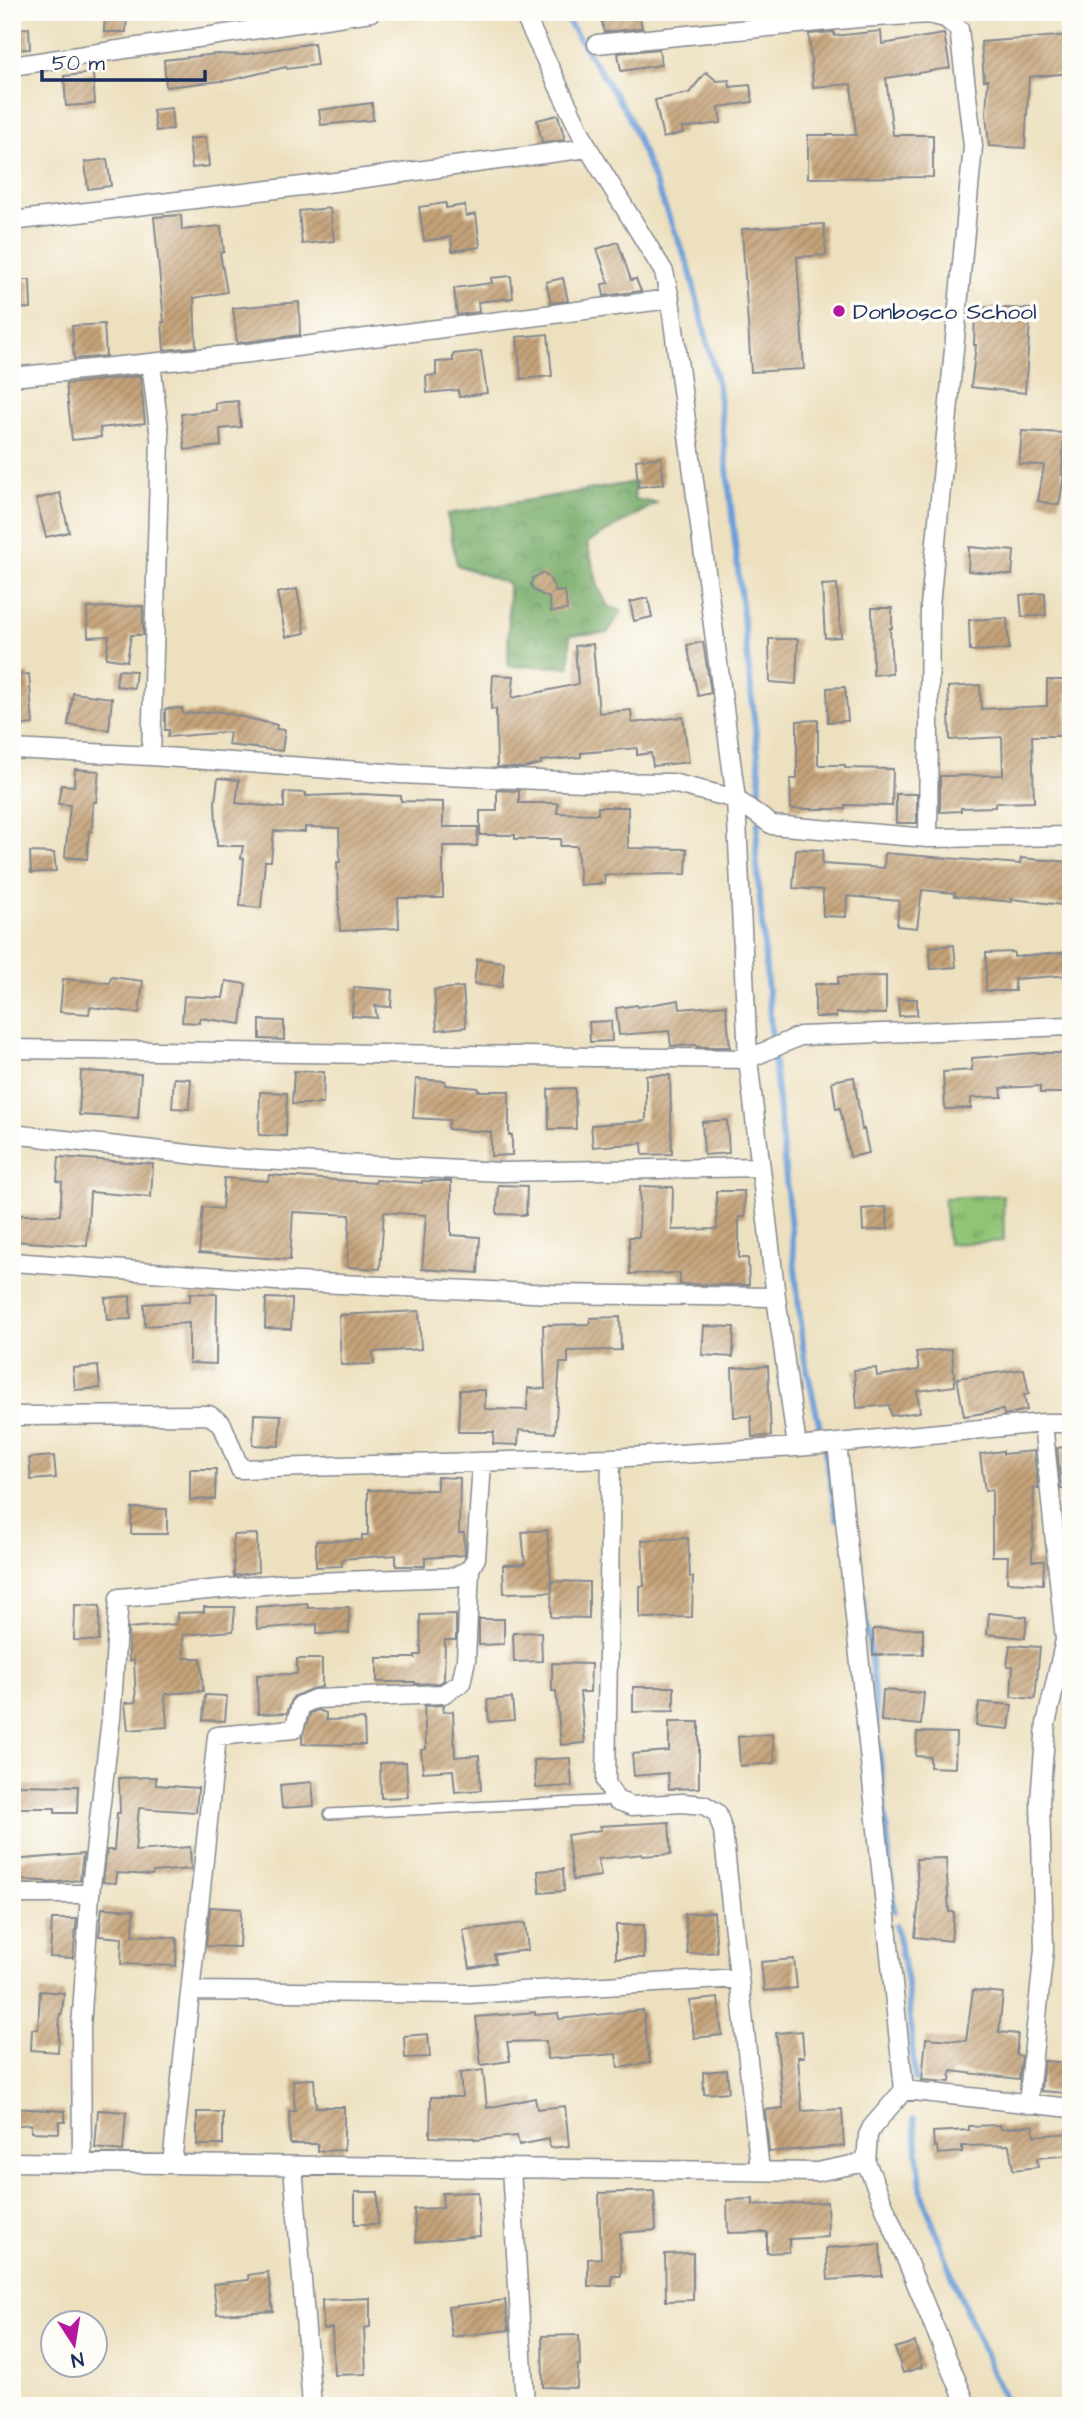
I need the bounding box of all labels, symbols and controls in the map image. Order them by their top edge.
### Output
scale bar [42,38,205,82]
text: 50 m [52,49,106,78]
place label: Donbosco School [853,296,1037,328]
marker: Donbosco School [831,303,847,319]
north arrow [38,2310,108,2380]
text: N [69,2345,86,2374]

